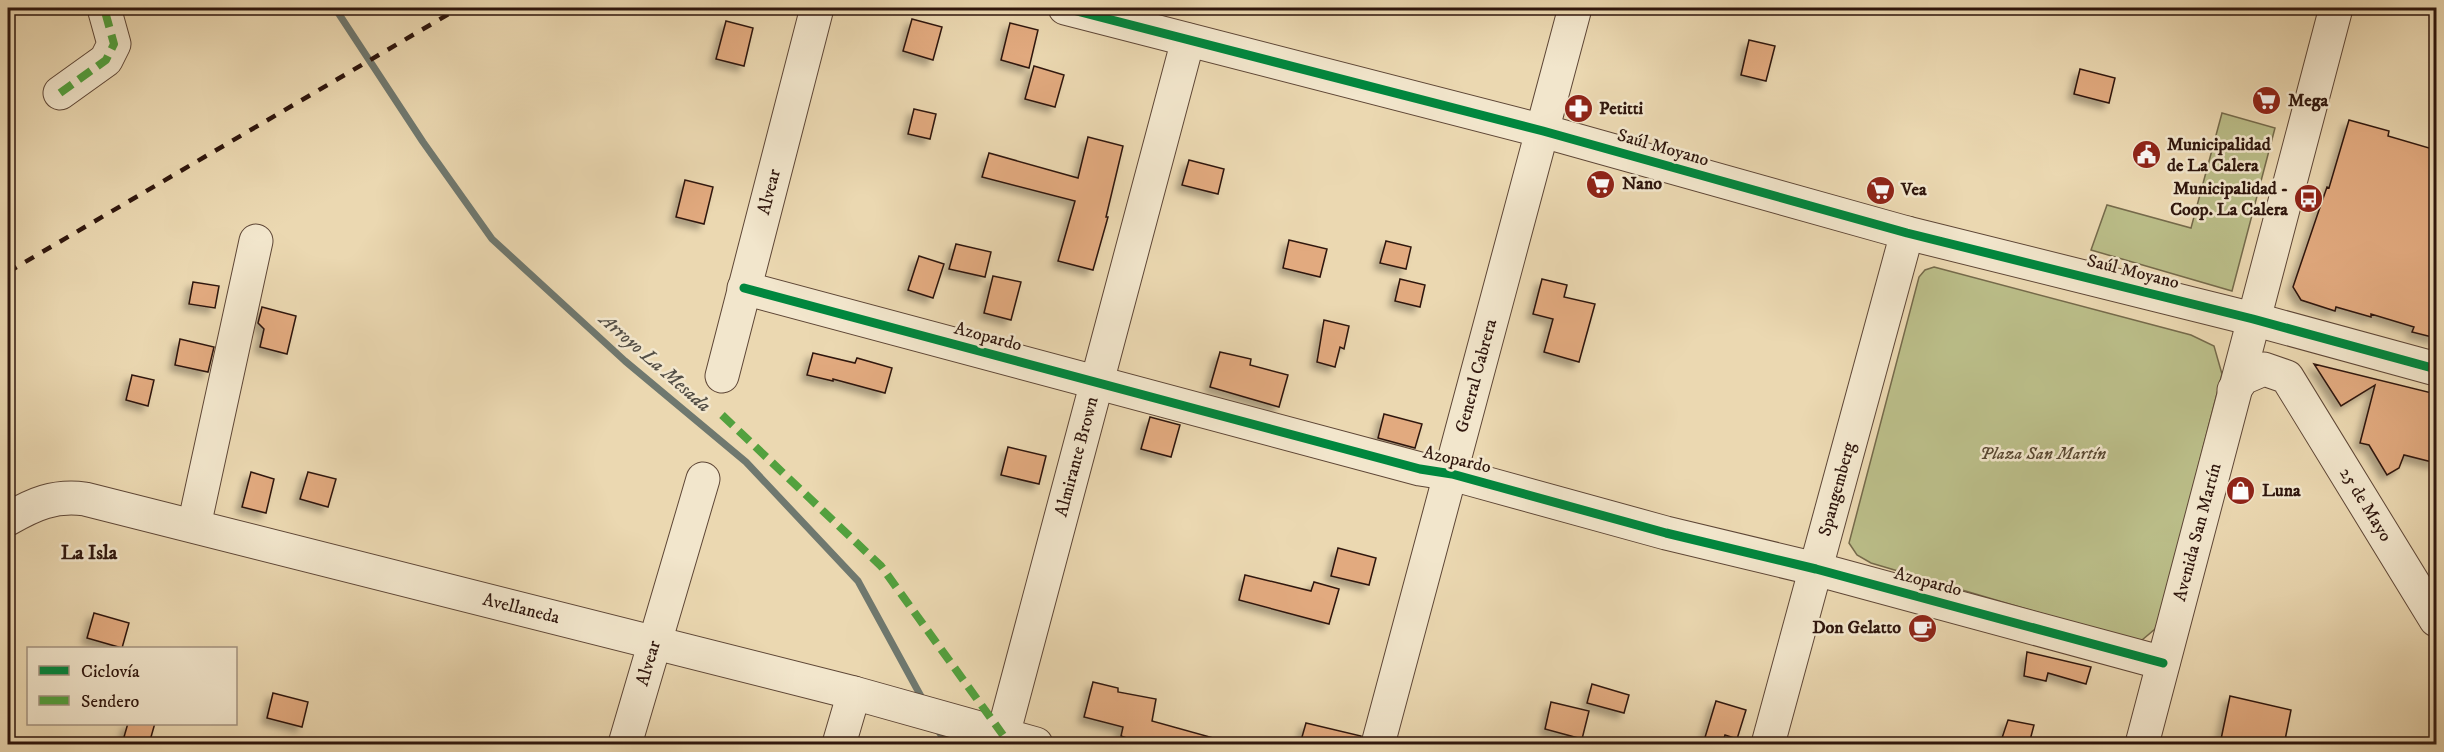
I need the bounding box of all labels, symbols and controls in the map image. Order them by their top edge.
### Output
supermarket icon: Mega [2251,85,2283,117]
place label: Mega [2288,90,2328,112]
pharmacy icon: Petitti [1562,93,1594,125]
place label: Petitti [1599,98,1644,120]
street label: Saúl Moyano [1615,124,1712,172]
place label: Municipalidad de La Calera [2167,134,2272,177]
public building icon: Municipalidad de La Calera [2130,139,2162,171]
street label: Alvear [753,167,786,217]
supermarket icon: Nano [1585,168,1617,200]
place label: Nano [1622,173,1662,195]
supermarket icon: Vea [1864,174,1896,206]
place label: Municipalidad - Coop. La Calera [2170,178,2288,221]
place label: Vea [1900,179,1927,201]
bus stop icon: Municipalidad - Coop. La Calera [2293,183,2325,215]
street label: Saúl Moyano [2085,250,2182,294]
water label: Arroyo La Mesada [593,306,716,418]
street label: General Cabrera [1451,316,1502,435]
street label: Azopardo [952,317,1024,357]
street label: Almirante Brown [1051,394,1104,519]
street label: Spangemberg [1814,440,1861,539]
street label: Azopardo [1421,442,1493,479]
park label: Plaza San Martín [1980,443,2106,465]
street label: Avenida San Martín [2169,460,2227,604]
street label: 25 de Mayo [2334,464,2397,546]
shop icon: Luna [2225,475,2257,507]
place label: Luna [2262,480,2301,502]
district label: La Isla [61,541,118,566]
street label: Azopardo [1892,562,1964,602]
street label: Avellaneda [480,589,562,629]
cafe icon: Don Gelatto [1906,612,1938,644]
place label: Don Gelatto [1812,617,1901,639]
street label: Alvear [632,638,666,689]
legend [27,647,237,725]
text: Ciclovía [81,661,140,683]
text: Sendero [81,691,139,713]

